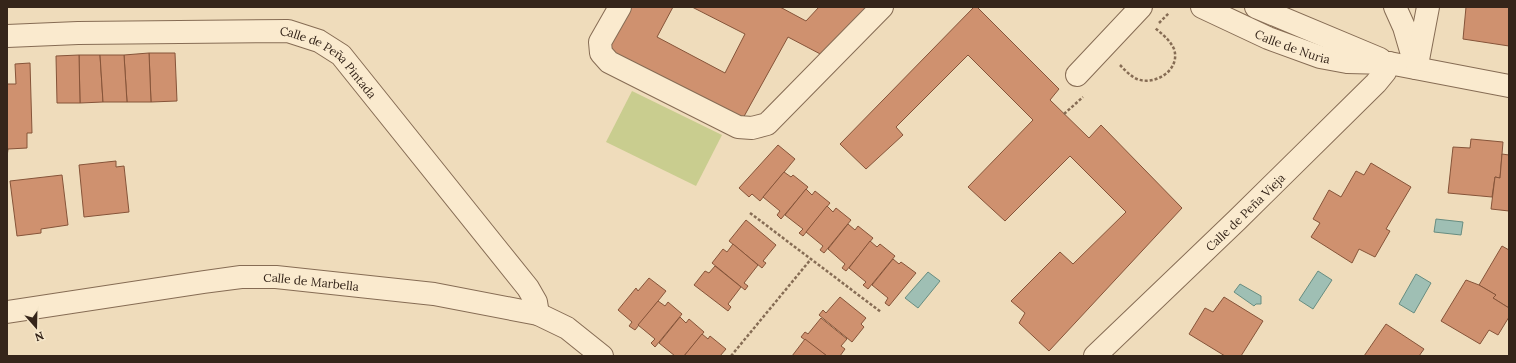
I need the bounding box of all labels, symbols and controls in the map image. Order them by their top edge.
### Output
street label: Calle de Peña Pintada [280,23,380,101]
street label: Calle de Nuria [1253,26,1331,66]
street label: Calle de Peña Vieja [1202,170,1288,254]
street label: Calle de Marbella [263,270,360,293]
north arrow [16,307,56,347]
text: N [33,328,46,345]

